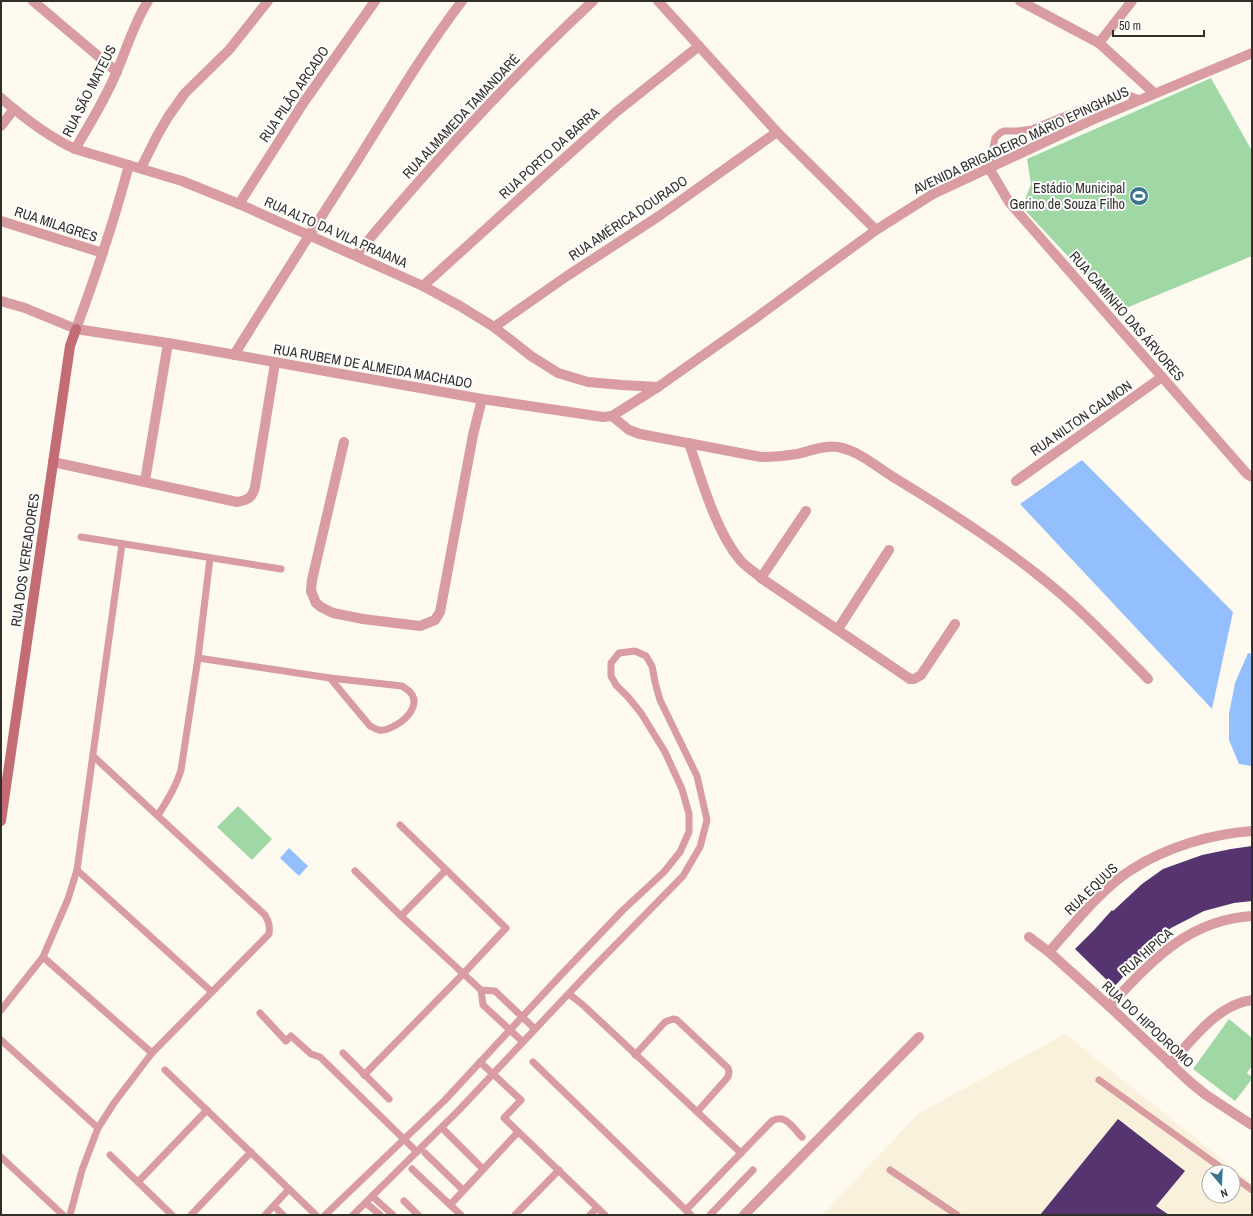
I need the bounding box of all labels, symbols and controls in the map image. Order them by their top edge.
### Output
scale bar [1113,12,1204,38]
text: 50 m [1119,18,1141,34]
street label: RUA SÃO MATEUS [58,42,120,140]
street label: RUA PILÃO ARCADO [255,42,333,146]
street label: RUA ALMAMEDA TAMANDARÉ [398,50,524,182]
street label: AVENIDA BRIGADEIRO MÁRIO EPINGHAUS [909,82,1132,198]
street label: RUA PORTO DA BARRA [495,103,603,203]
street label: RUA AMÉRICA DOURADO [565,171,691,265]
place label: Estádio Municipal Gerino de Souza Filho [1009,179,1125,213]
sports icon: Estádio Municipal Gerino de Souza Filho [1128,185,1150,207]
street label: RUA ALTO DA VILA PRAIANA [262,192,411,272]
street label: RUA MILAGRES [12,202,100,246]
street label: RUA CAMINHO DAS ÁRVORES [1066,247,1189,385]
street label: RUA RUBEM DE ALMEIDA MACHADO [272,340,474,392]
street label: RUA NILTON CALMON [1027,376,1135,460]
street label: RUA DOS VEREADORES [7,492,43,628]
street label: RUA EQUUS [1060,859,1122,919]
street label: RUA HIPICA [1116,924,1177,980]
street label: RUA DO HIPODROMO [1098,977,1198,1071]
north arrow [1201,1164,1241,1204]
text: N [1219,1186,1230,1201]

